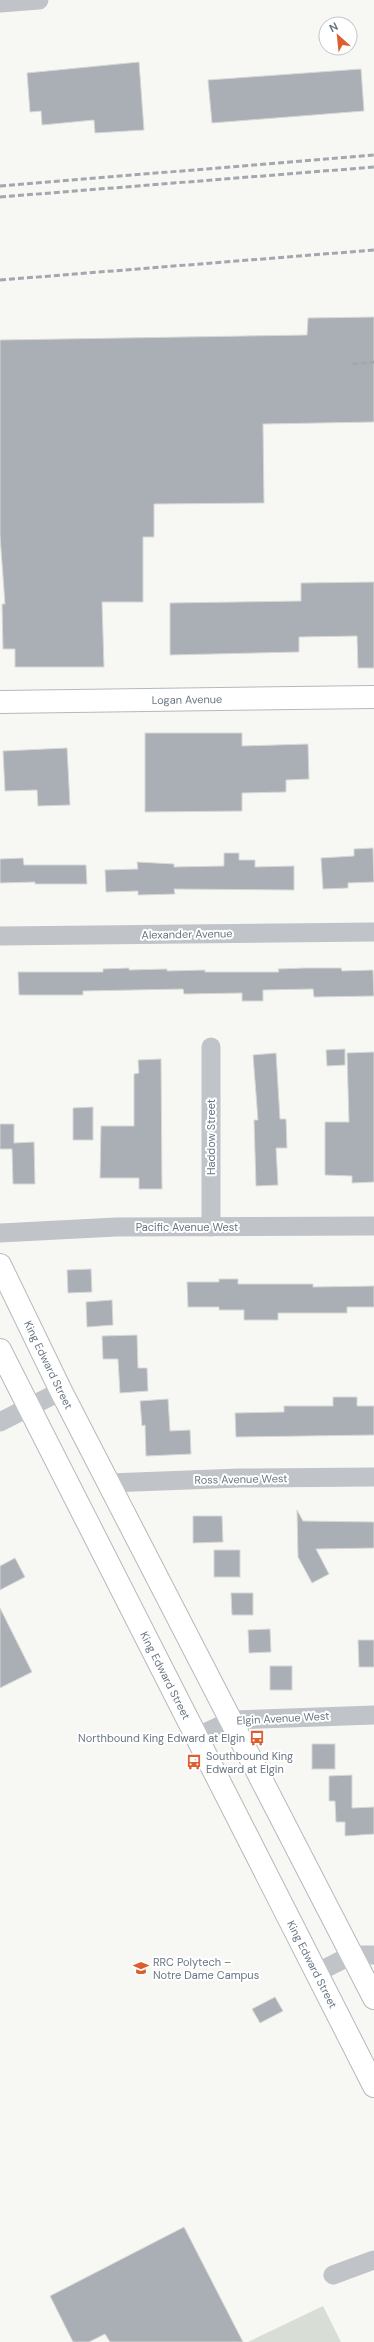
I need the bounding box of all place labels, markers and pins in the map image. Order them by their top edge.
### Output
bus stop icon: Northbound King Edward at Elgin [248,1729,266,1747]
place label: Northbound King Edward at Elgin [78,1731,245,1745]
place label: Southbound King Edward at Elgin [206,1749,293,1776]
bus stop icon: Southbound King Edward at Elgin [185,1753,203,1771]
place label: RRC Polytech – Notre Dame Campus [153,1955,259,1982]
school or university icon: RRC Polytech – Notre Dame Campus [132,1959,150,1977]

